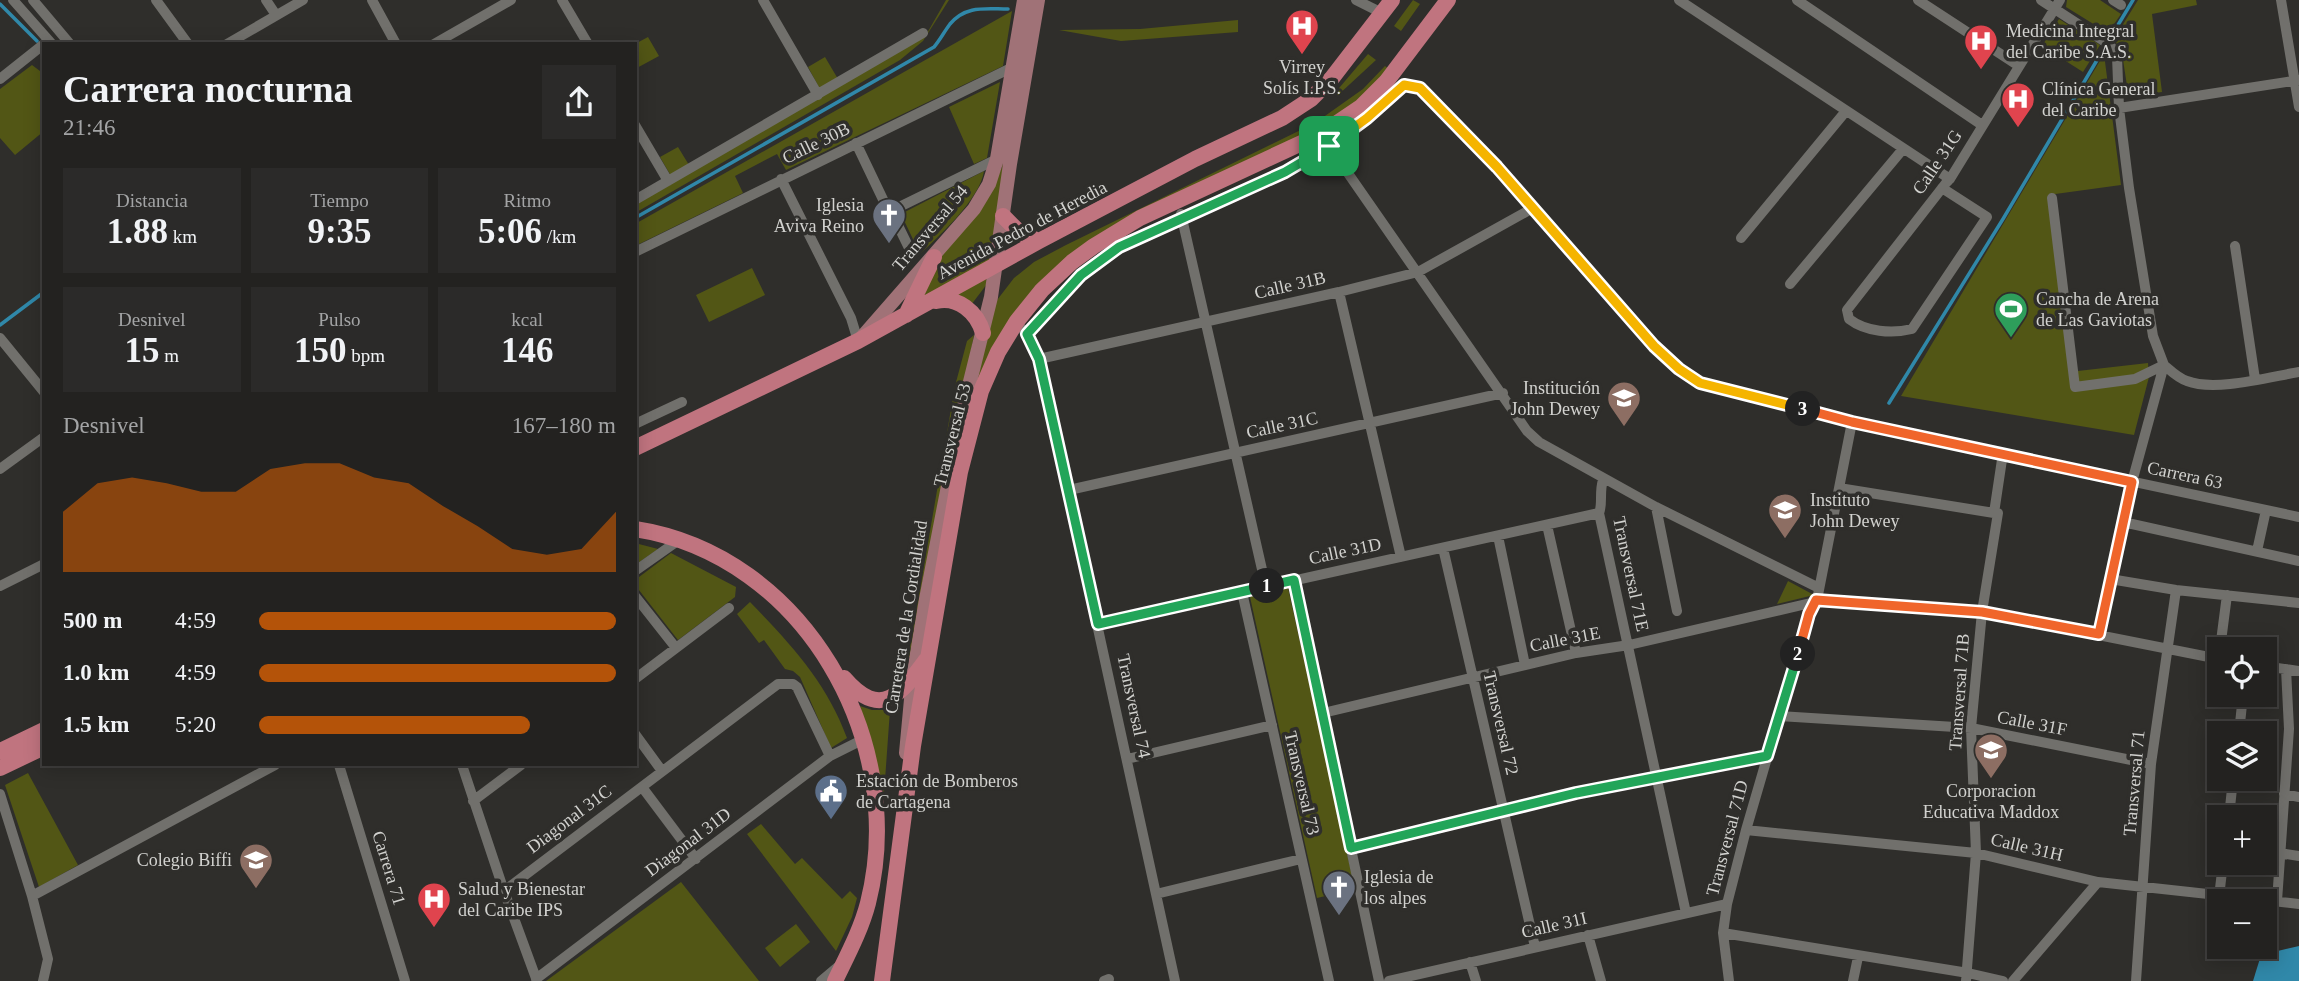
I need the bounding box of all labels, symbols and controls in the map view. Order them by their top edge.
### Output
hospital icon: Virrey Solís I.P.S. [1283,7,1321,56]
place label: Medicina Integral del Caribe S.A.S. [2006,21,2134,62]
hospital icon: Medicina Integral del Caribe S.A.S. [1962,22,2000,71]
place label: Virrey Solís I.P.S. [1263,57,1341,98]
button: share [542,65,616,139]
text: Carrera nocturna [63,68,353,110]
place label: Clínica General del Caribe [2042,79,2155,120]
hospital icon: Clínica General del Caribe [1999,80,2037,129]
text: 21:46 [63,115,115,140]
pin [1299,116,1359,176]
street label: Calle 30B [779,118,853,168]
street label: Calle 31G [1908,126,1966,198]
icon: arrive [1310,127,1348,165]
street label: Avenida Pedro de Heredia [934,177,1110,283]
street label: Transversal 54 [888,181,972,275]
text: Distancia [116,190,188,211]
text: Tiempo [310,190,369,211]
text: Ritmo [503,190,551,211]
place label: Iglesia Aviva Reino [774,195,864,236]
church icon: Iglesia Aviva Reino [870,196,908,245]
text: 1.88 [107,212,168,251]
text: 9:35 [307,212,372,251]
text: 5:06 [478,212,542,251]
text: km [168,226,197,247]
text: /km [542,226,576,247]
street label: Calle 31B [1252,267,1328,303]
place label: Cancha de Arena de Las Gaviotas [2036,289,2159,330]
sports icon: Cancha de Arena de Las Gaviotas [1992,290,2030,339]
text: Desnivel [118,309,186,330]
text: Pulso [318,309,361,330]
text: kcal [511,309,543,330]
text: 15 [125,331,160,370]
text: 150 [294,331,346,370]
text: 146 [501,331,553,370]
text: m [160,345,179,366]
text: bpm [346,345,385,366]
place label: Institución John Dewey [1511,378,1600,419]
school or university icon: Institución John Dewey [1605,379,1643,428]
street label: Transversal 53 [929,381,975,489]
pin: 3 [1786,392,1820,426]
text: 3 [1798,398,1807,419]
street label: Calle 31C [1244,408,1320,442]
text: Desnivel [63,413,145,438]
text: 167–180 m [512,413,616,438]
street label: Carrera 63 [2146,457,2224,493]
place label: Instituto John Dewey [1810,490,1899,531]
school or university icon: Instituto John Dewey [1766,491,1804,540]
street label: Transversal 71E [1609,515,1653,633]
street label: Carretera de la Cordialidad [881,519,931,715]
street label: Calle 31D [1307,534,1383,568]
pin: 1 [1250,568,1284,604]
text: 1 [1262,575,1271,596]
text: 500 m [63,608,122,633]
text: 4:59 [175,608,216,633]
street label: Calle 31E [1528,622,1602,656]
street label: Transversal 71B [1945,633,1973,751]
pin: 2 [1780,636,1815,672]
map controls [2207,637,2277,959]
button: locate [2207,637,2277,707]
text: 2 [1793,643,1802,664]
street label: Transversal 74 [1113,652,1155,760]
text: 1.0 km [63,660,129,685]
text: 4:59 [175,660,216,685]
street label: Transversal 72 [1479,669,1523,777]
street label: Calle 31F [1995,706,2069,740]
text: 1.5 km [63,712,129,737]
text: 5:20 [175,712,216,737]
button: layers [2207,721,2277,791]
street label: Transversal 73 [1280,729,1324,837]
street label: Transversal 71 [2119,729,2149,837]
school or university icon: Corporacion Educativa Maddox [1972,731,2010,780]
place label: Estación de Bomberos de Cartagena [856,771,1018,812]
public building icon: Estación de Bomberos de Cartagena [812,772,850,821]
street label: Transversal 71D [1702,778,1752,898]
street label: Diagonal 31C [523,781,615,857]
place label: Corporacion Educativa Maddox [1923,781,2059,822]
street label: Diagonal 31D [641,803,735,881]
button: + [2207,805,2277,875]
street label: Carrera 71 [368,829,410,907]
street label: Calle 31H [1989,829,2065,865]
school or university icon: Colegio Biffi [237,841,275,890]
place label: Colegio Biffi [137,850,232,870]
place label: Iglesia de los alpes [1364,867,1433,908]
church icon: Iglesia de los alpes [1320,868,1358,917]
place label: Salud y Bienestar del Caribe IPS [458,879,585,920]
hospital icon: Salud y Bienestar del Caribe IPS [415,880,453,929]
button: − [2207,889,2277,959]
street label: Calle 31I [1519,908,1589,942]

